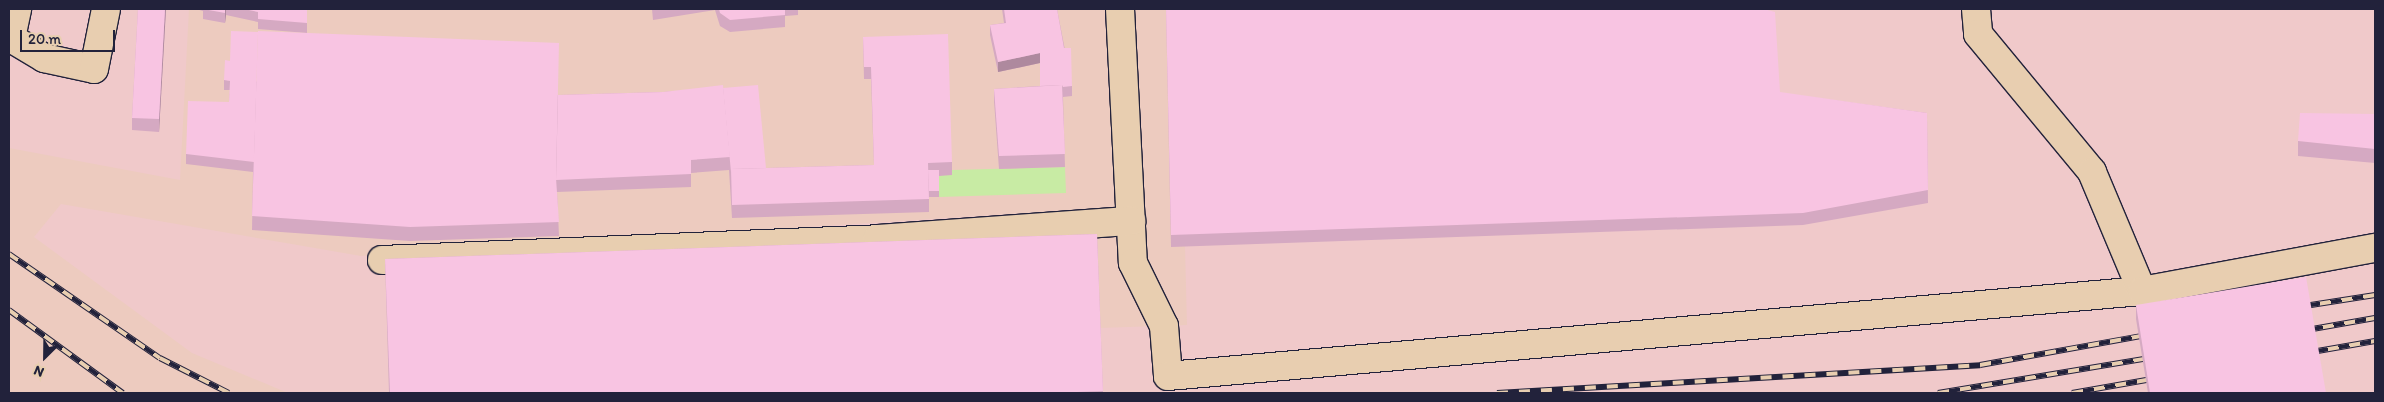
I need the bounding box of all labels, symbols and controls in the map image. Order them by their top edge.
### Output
scale bar [22,20,118,52]
text: 20 m [28,30,61,48]
north arrow [20,332,70,382]
text: N [31,362,47,381]

